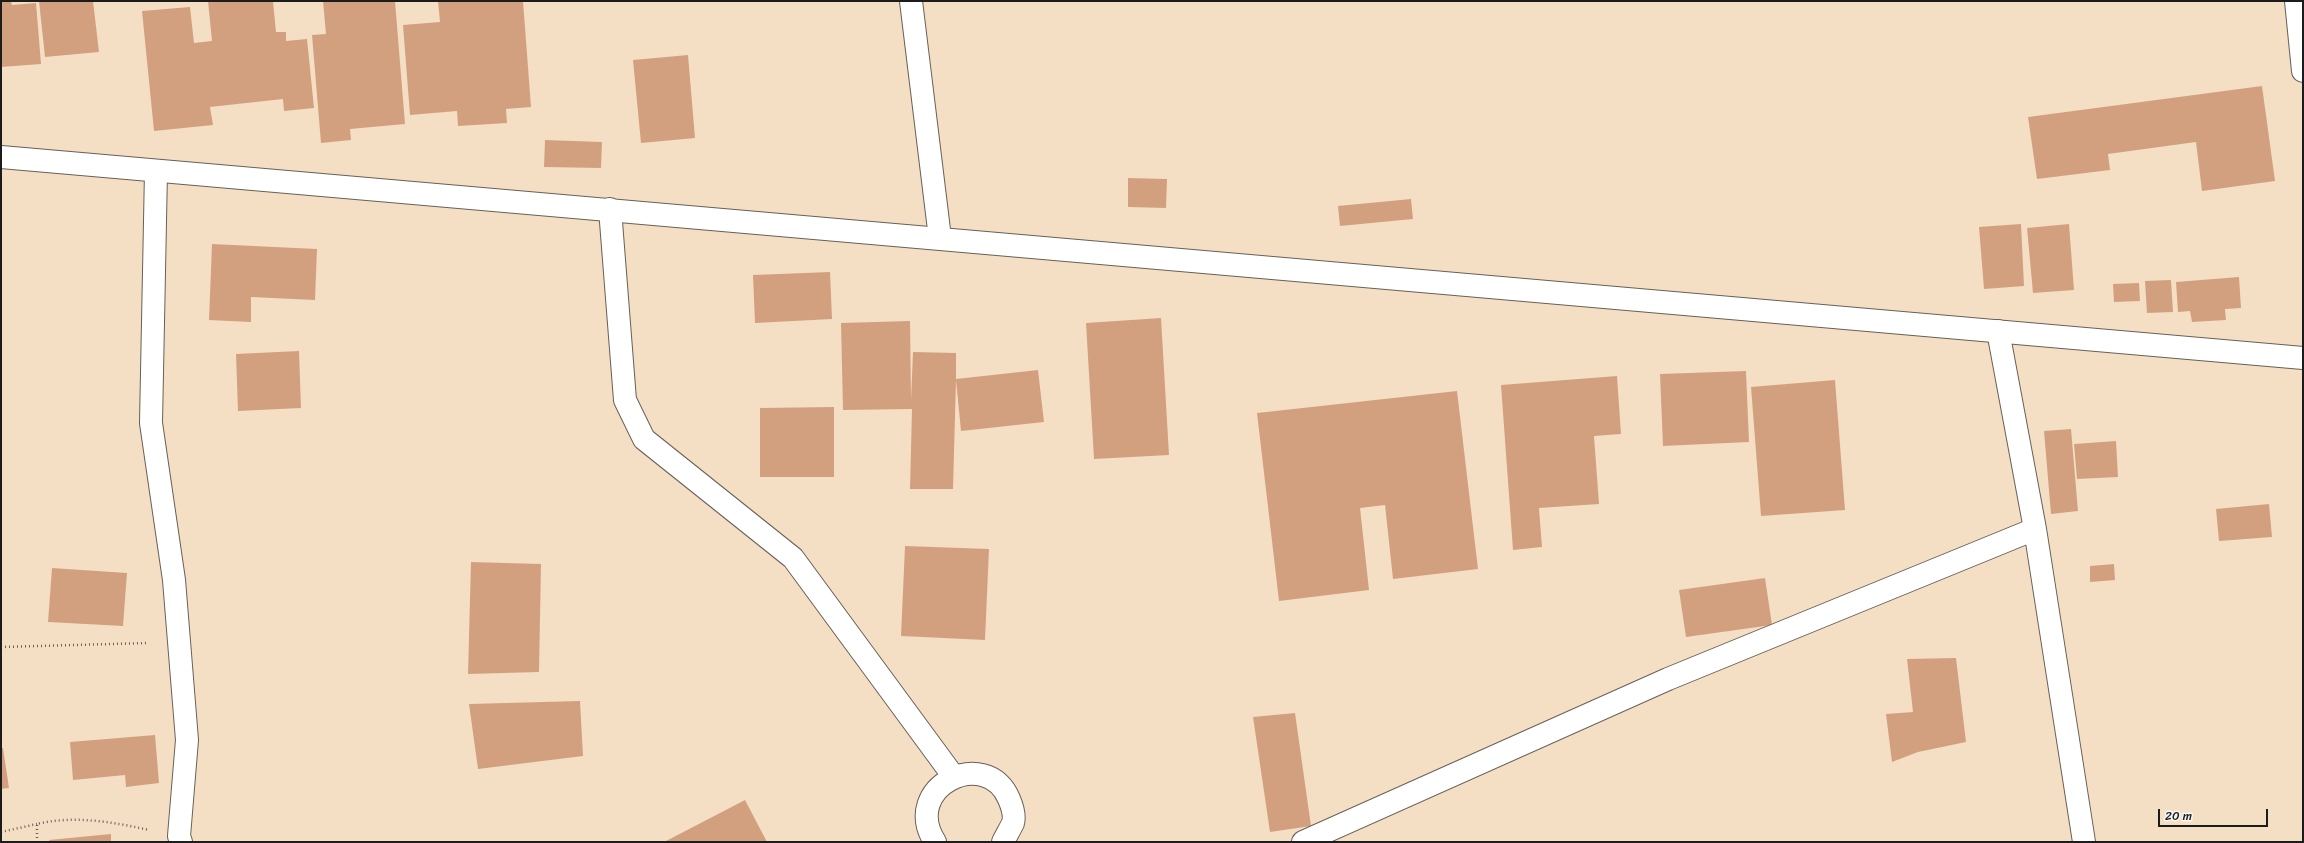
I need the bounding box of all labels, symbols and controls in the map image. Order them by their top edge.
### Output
scale bar [2160,801,2270,827]
text: 20 m [2165,805,2192,827]

